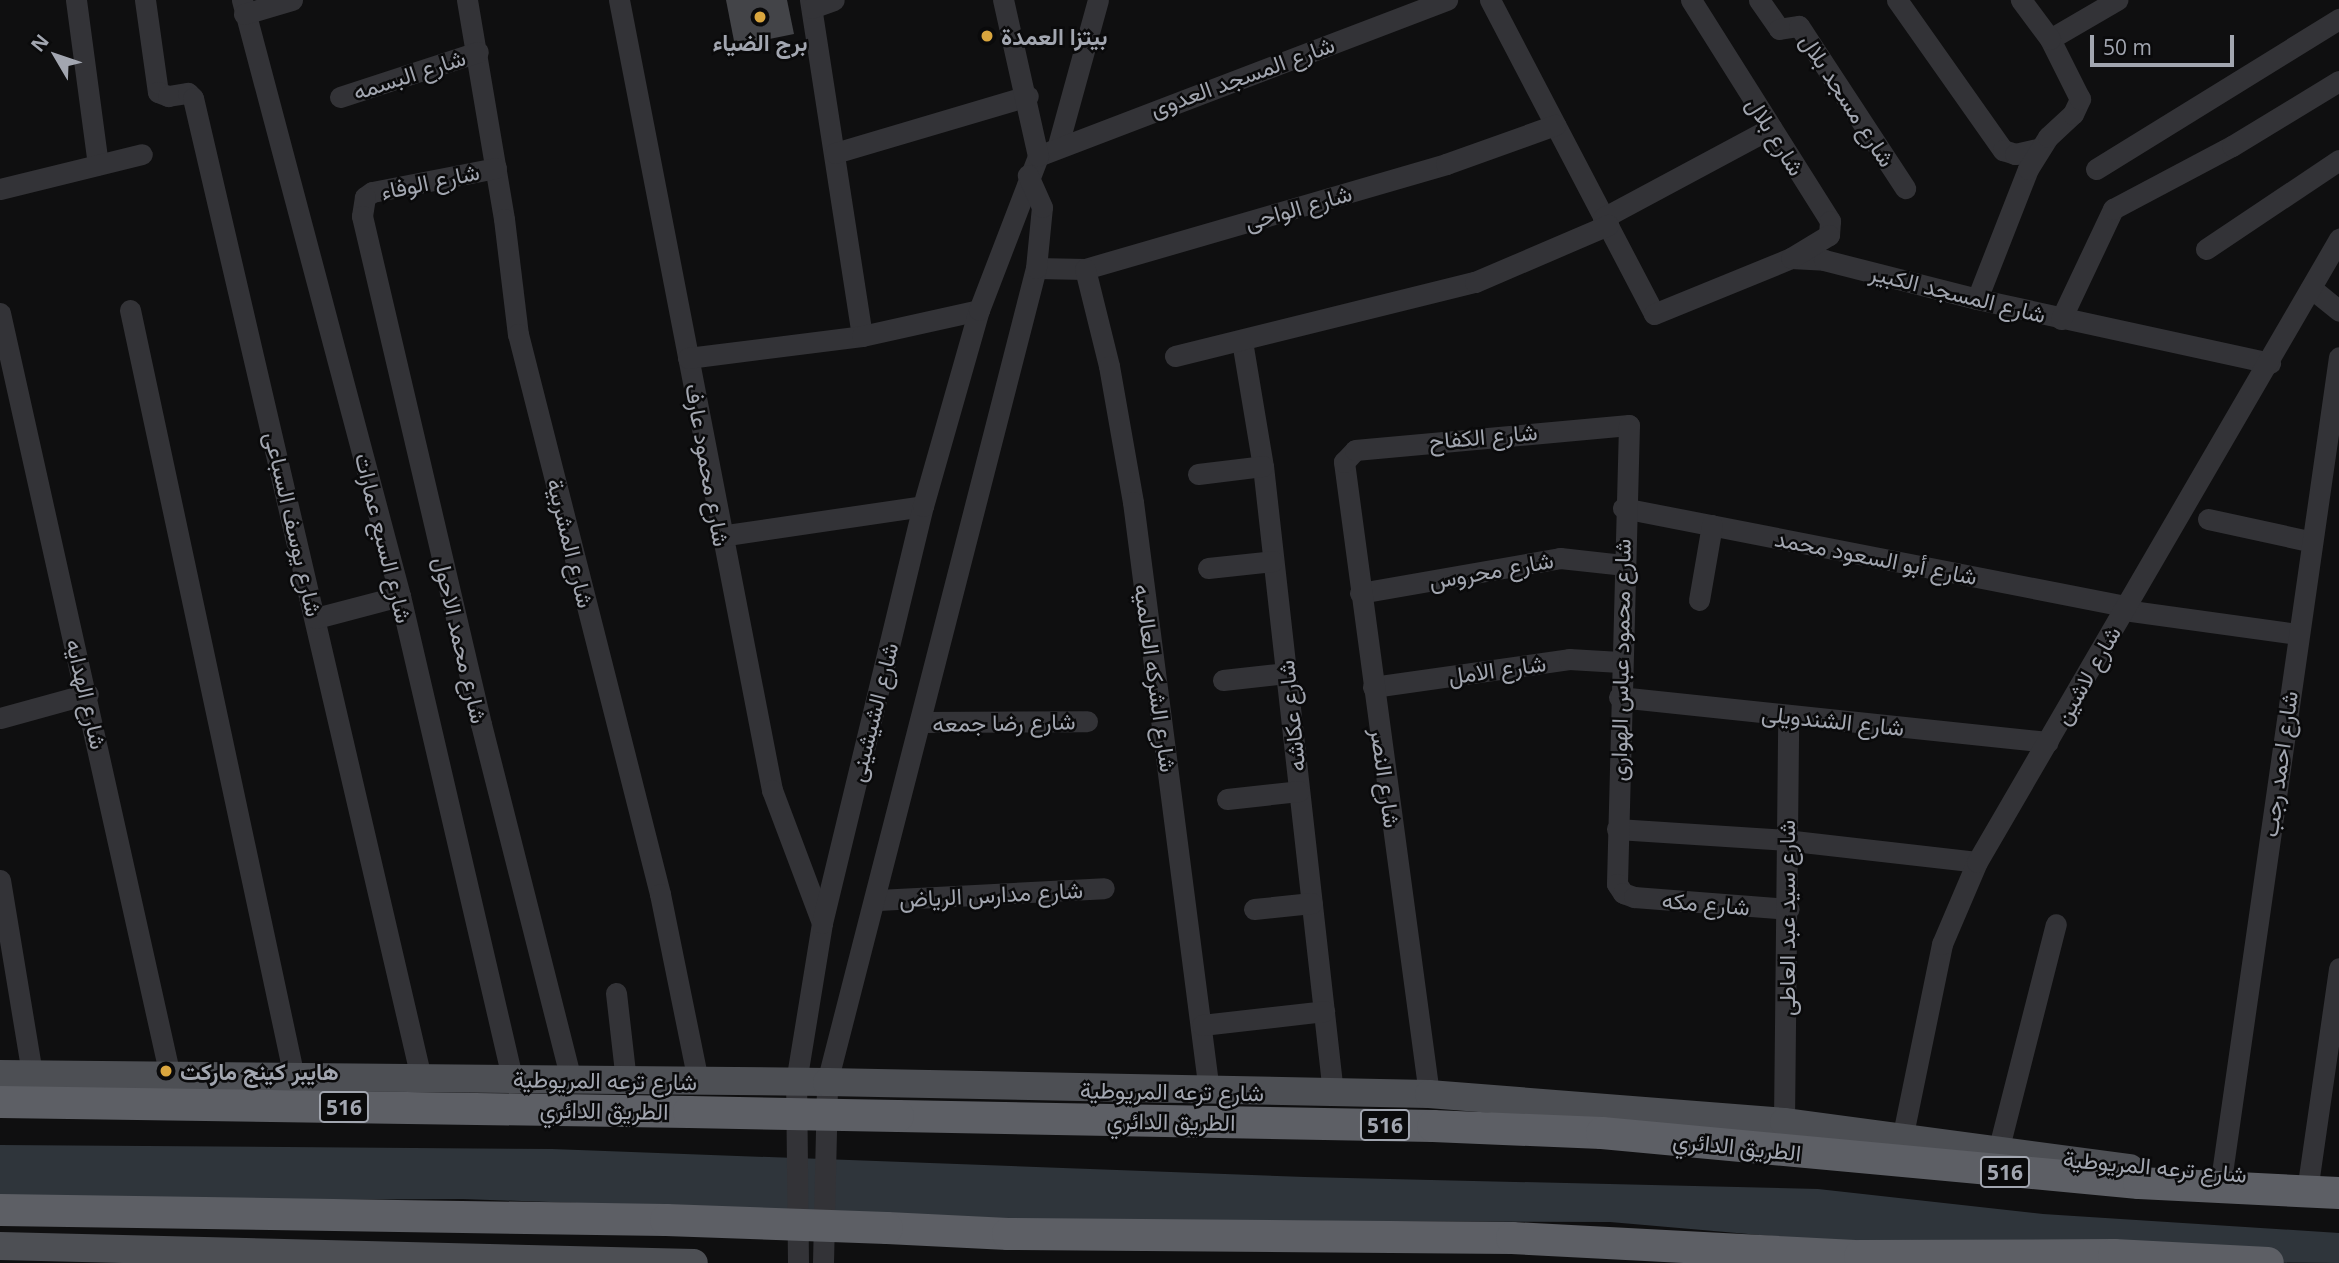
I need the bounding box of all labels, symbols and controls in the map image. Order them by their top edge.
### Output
marker: برج الضياء [752,9,768,25]
north arrow [21,21,91,91]
scale bar [2094,21,2238,65]
place label: بيتزا العمدة [1001,22,1107,50]
place label: برج الضياء [712,28,808,56]
marker: بيتزا العمدة [979,28,995,44]
street label: شارع مسجد بلال [1795,28,1901,172]
text: N [25,29,55,57]
street label: شارع المسجد العدوى [1146,30,1338,122]
text: 50 m [2103,33,2152,61]
street label: شارع البسمه [349,43,469,105]
street label: شارع بلال [1741,92,1811,180]
street label: شارع الوفاء [378,157,482,205]
street label: شارع الواحى [1241,179,1355,235]
street label: شارع المسجد الكبير [1867,258,2049,328]
street label: شارع محمود عارف [680,381,736,549]
street label: شارع الكفاح [1428,418,1538,454]
street label: شارع يوسف السباعى [259,429,329,619]
street label: شارع السبع عمارات [350,450,418,626]
street label: شارع المشربية [542,476,600,610]
street label: شارع أبو السعود محمد [1772,524,1980,590]
street label: شارع محمود عباس الهوارى [1604,538,1636,782]
street label: شارع محروس [1427,545,1555,595]
street label: شارع محمد الاحول [428,554,494,726]
street label: شارع الشركه العالميه [1129,582,1183,774]
street label: شارع لاشين [2048,621,2126,729]
street label: شارع الهدايه [61,636,113,752]
street label: شارع الشيشينى [842,640,904,784]
street label: شارع الامل [1446,648,1548,690]
street label: شارع عكاشه [1271,659,1311,773]
street label: شارع احمد رجب [2255,689,2303,839]
street label: شارع الشندويلى [1760,699,1906,741]
street label: شارع رضا جمعه [932,707,1076,737]
street label: شارع النصر [1365,726,1407,830]
street label: شارع سيد عبد العاطى [1772,820,1800,1016]
street label: شارع مدارس الرياض [898,875,1084,913]
street label: شارع مكه [1661,885,1751,921]
place label: هايبر كينج ماركت [180,1057,339,1085]
marker: هايبر كينج ماركت [158,1063,174,1079]
street label: شارع ترعه المريوطية [513,1065,697,1095]
street label: شارع ترعه المريوطية [1080,1076,1264,1106]
road number: 516 [318,1090,370,1124]
street label: الطريق الدائري [539,1095,669,1125]
street label: الطريق الدائري [1106,1106,1236,1136]
road number: 516 [1359,1108,1411,1142]
street label: الطريق الدائري [1671,1126,1803,1166]
street label: شارع ترعه المريوطية [2062,1144,2248,1188]
road number: 516 [1979,1154,2031,1190]

